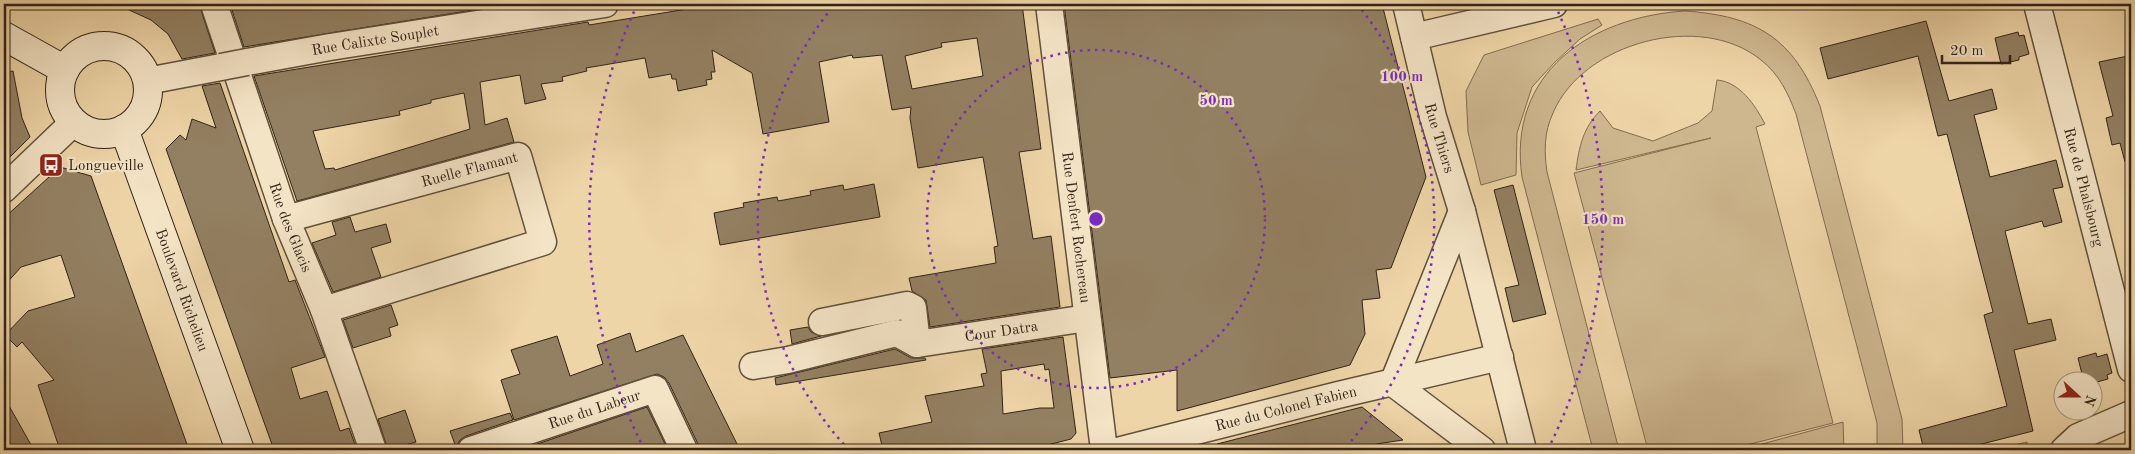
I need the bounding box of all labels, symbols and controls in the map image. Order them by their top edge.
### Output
street label: Rue Calixte Souplet [311,24,440,59]
scale bar [1942,32,2010,64]
text: 20 m [1950,44,1984,59]
text: 100 m [1381,70,1423,85]
text: 50 m [1199,94,1233,109]
street label: Rue Thiers [1421,102,1456,175]
street label: Rue de Phalsbourg [2060,126,2105,249]
street label: Ruelle Flamant [420,150,520,191]
street label: Rue Denfert Rochereau [1058,151,1092,304]
bus stop icon: Longueville [38,152,64,178]
place label: Longueville [68,159,144,174]
street label: Rue des Glacis [265,181,313,275]
centre of rings [1087,210,1105,228]
text: 150 m [1582,213,1624,228]
street label: Boulevard Richelieu [152,227,210,354]
street label: Cour Datra [964,319,1040,346]
north arrow [2052,372,2102,422]
street label: Rue du Colonel Fabien [1214,385,1359,435]
street label: Rue du Labeur [547,388,643,433]
text: N [2081,393,2098,408]

